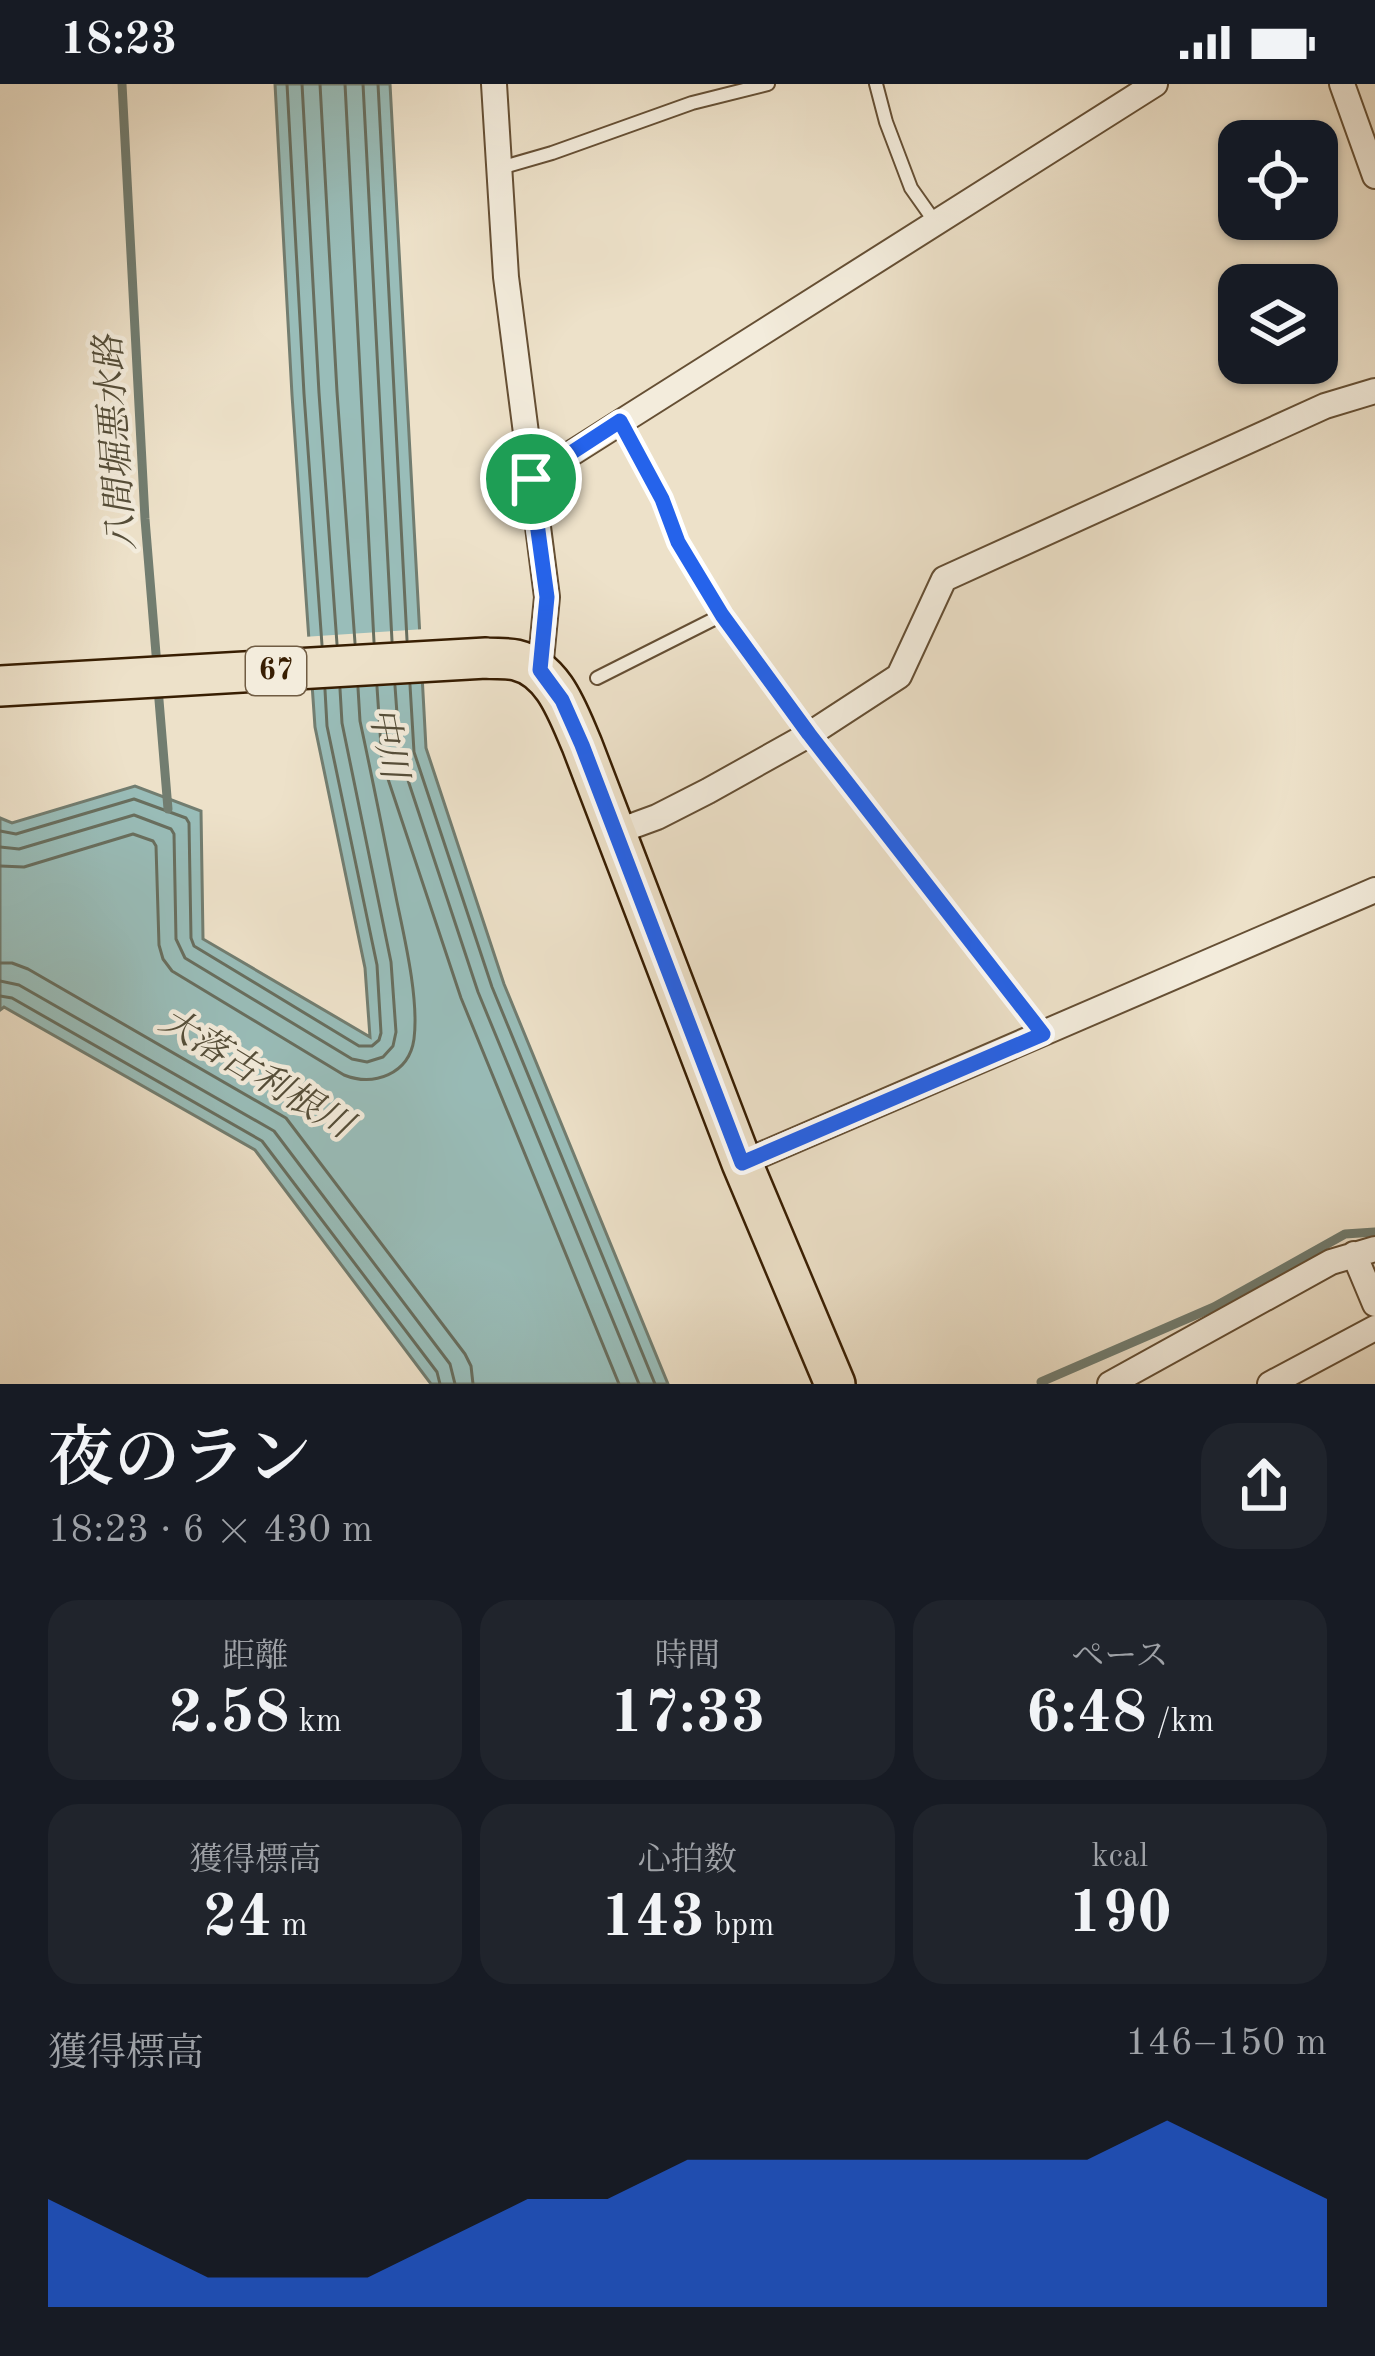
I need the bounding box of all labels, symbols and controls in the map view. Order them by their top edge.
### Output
text: 18:23 [60,19,177,64]
map controls [1218,120,1338,384]
button: locate [1218,120,1338,240]
button: layers [1218,264,1338,384]
water label: 八間堀悪水路 [88,331,143,552]
pin [480,428,582,530]
icon: arrive [498,446,564,512]
road number: 67 [246,647,306,695]
water label: 中川 [361,703,415,786]
water label: 大落古利根川 [153,1001,362,1148]
button: share [1201,1423,1327,1549]
text: 夜のラン [48,1429,312,1495]
text: 18:23 · 6 × 430 m [48,1511,373,1550]
text: 距離 [222,1641,288,1674]
text: 時間 [654,1641,720,1674]
text: ペース [1071,1641,1169,1674]
text: 2.58 [168,1685,289,1745]
text: 17:33 [609,1685,765,1745]
text: 6:48 [1026,1685,1147,1745]
text: km [289,1706,342,1739]
text: /km [1147,1706,1214,1739]
text: kcal [1091,1841,1148,1874]
text: 獲得標高 [189,1845,321,1878]
text: 心拍数 [638,1845,737,1878]
text: 190 [1068,1885,1172,1945]
text: 24 [203,1889,272,1949]
text: 143 [601,1889,705,1949]
text: m [272,1910,308,1943]
text: bpm [705,1910,774,1943]
text: 146–150 m [1125,2024,1327,2063]
text: 獲得標高 [48,2035,204,2074]

